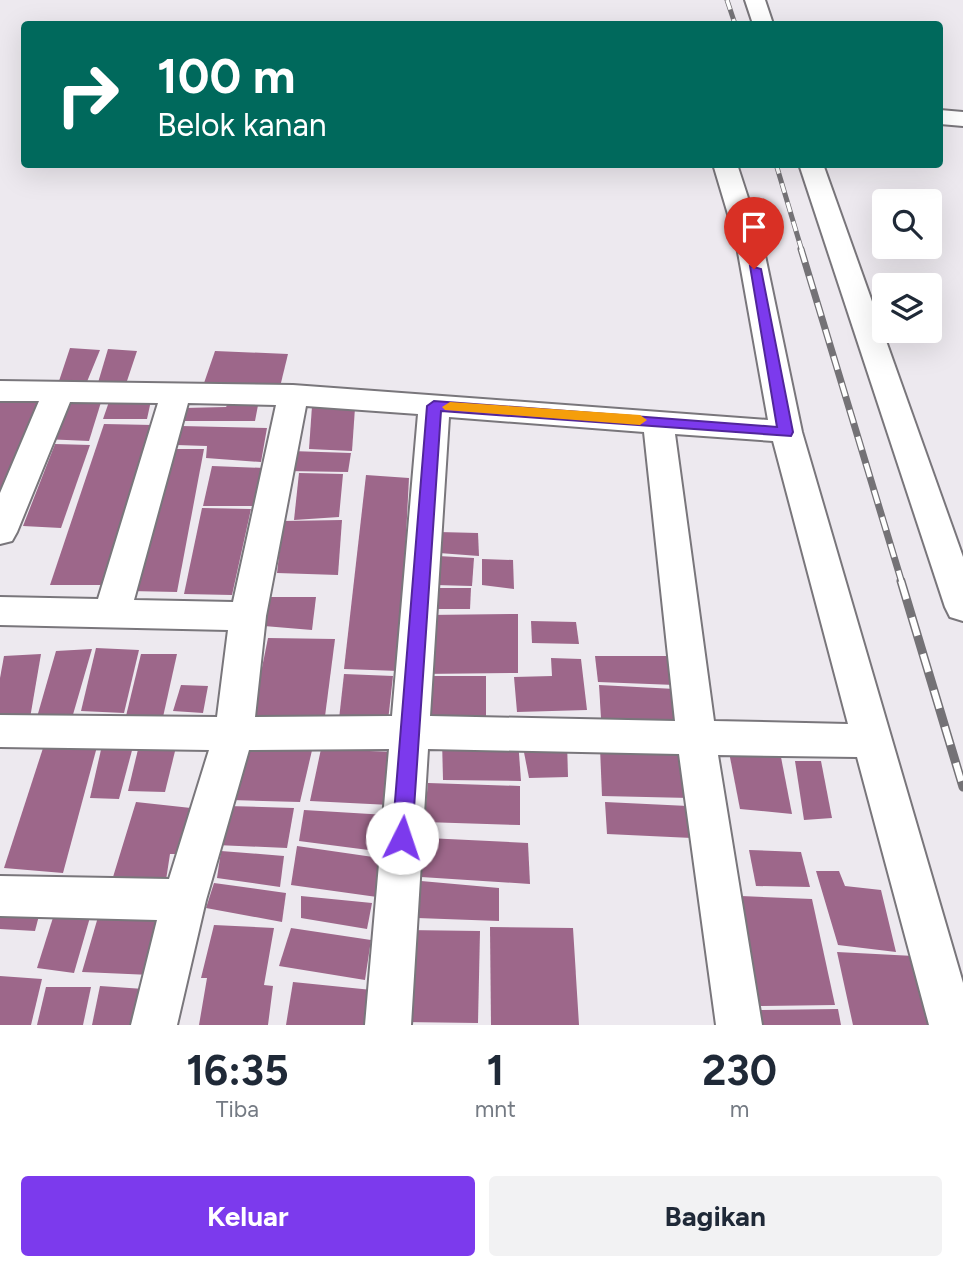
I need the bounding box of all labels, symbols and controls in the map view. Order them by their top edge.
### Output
text: 100 m [157,46,296,105]
icon: right [42,49,133,140]
text: Belok kanan [157,106,327,144]
map controls [872,189,942,343]
button: search [872,189,942,259]
pin [724,197,784,269]
icon: arrive [735,208,773,246]
button: layers [872,273,942,343]
position arrow [365,801,439,875]
text: 16:35 [186,1045,289,1096]
text: 1 [486,1045,504,1096]
text: 230 [702,1045,777,1096]
text: Tiba [216,1095,259,1123]
text: mnt [475,1095,516,1123]
text: m [730,1095,749,1123]
button: Keluar [21,1176,475,1256]
button: Bagikan [489,1176,942,1256]

